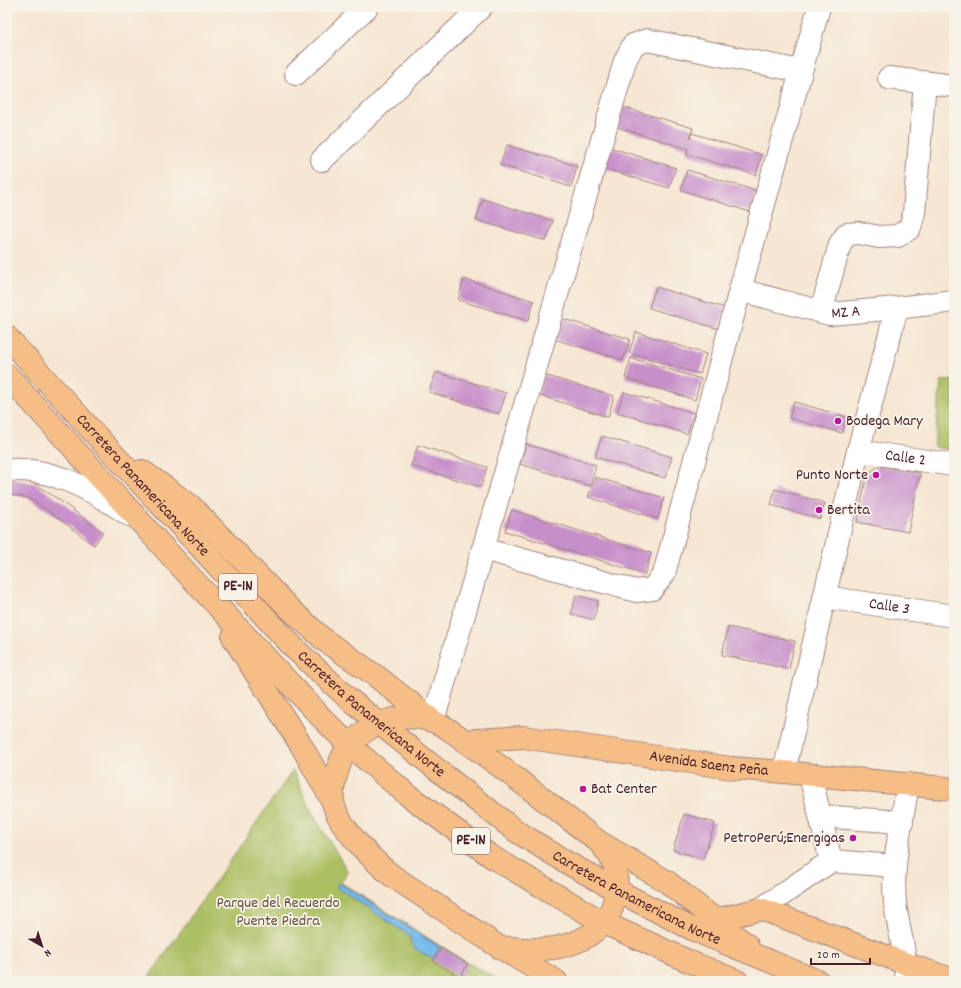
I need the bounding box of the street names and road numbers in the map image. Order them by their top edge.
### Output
street label: MZ A [830,300,861,325]
street label: Carretera Panamericana Norte [71,409,215,562]
street label: Calle 2 [884,444,927,472]
road number: PE-1N [219,574,257,600]
street label: Calle 3 [867,592,911,621]
street label: Carretera Panamericana Norte [292,645,450,783]
street label: Avenida Saenz Peña [648,745,770,782]
road number: PE-1N [452,828,490,854]
street label: Carretera Panamericana Norte [547,844,724,951]

